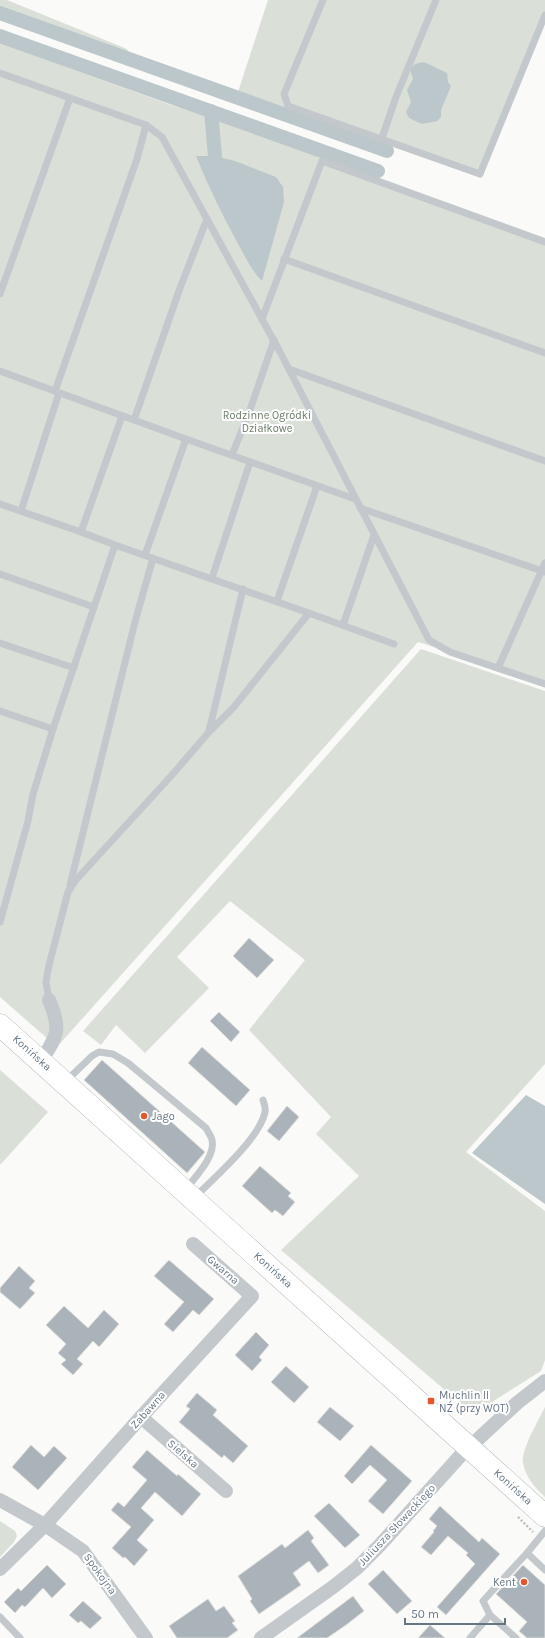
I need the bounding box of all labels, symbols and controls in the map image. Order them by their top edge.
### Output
park label: Rodzinne Ogródki Działkowe [223,409,311,435]
street label: Konińska [10,1032,54,1074]
place label: Jago [152,1110,175,1123]
marker: Jago [139,1111,149,1121]
street label: Konińska [251,1249,295,1291]
street label: Gwarna [204,1253,242,1287]
street label: Zabawna [128,1389,168,1431]
place label: Muchlin II NŹ (przy WOT) [439,1389,509,1415]
marker: Muchlin II NŹ (przy WOT) [426,1396,436,1406]
street label: Sielska [165,1437,201,1471]
street label: Konińska [491,1466,535,1508]
street label: Juliusza Słowackiego [356,1482,438,1568]
street label: Spokojna [81,1551,119,1597]
place label: Kent [493,1576,516,1589]
marker: Kent [519,1577,529,1587]
scale bar [405,1600,505,1626]
text: 50 m [411,1607,439,1621]

